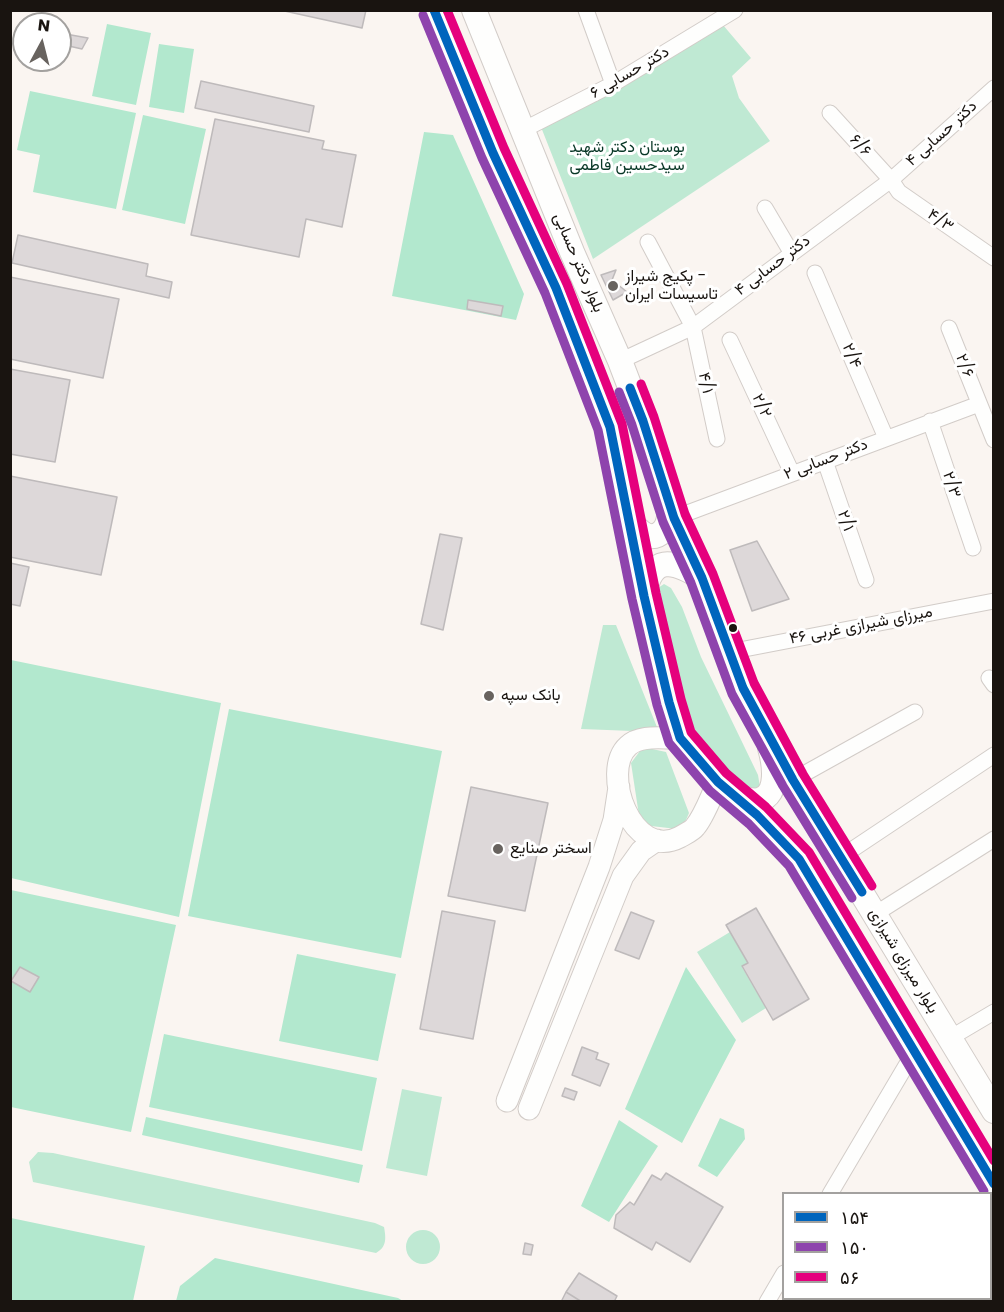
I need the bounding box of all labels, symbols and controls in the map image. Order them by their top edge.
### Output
north arrow [12,12,72,72]
text: N [37,13,51,38]
street label: ۶ دکتر حسابی [587,43,673,103]
street label: ۴ دکتر حسابی [902,97,982,171]
street label: ۶/۶ [845,131,875,161]
park label: بوستان دکتر شهید سیدحسین فاطمی [569,138,685,176]
street label: ۴/۳ [923,205,957,237]
street label: بلوار دکتر حسابی [548,210,608,316]
street label: دکتر حسابی ۴ [732,231,814,301]
place label: پکیج شیراز - تاسیسات ایران [625,267,718,305]
marker: پکیج شیراز - تاسیسات ایران [606,279,620,293]
street label: ۲/۴ [837,341,865,371]
street label: ۲/۶ [951,351,977,381]
street label: ۴/۱ [693,371,717,395]
street label: ۲/۲ [747,391,775,421]
street label: دکتر حسابی ۲ [781,435,871,485]
street label: ۲/۳ [938,469,964,501]
street label: ۲/۱ [833,508,857,534]
street label: میرزای شیرازی غربی ۴۶ [788,603,934,649]
unlabelled marker [727,622,739,634]
place label: بانک سپه [501,686,561,706]
marker: بانک سپه [482,689,496,703]
place label: اسختر صنایع [510,839,592,859]
marker: اسختر صنایع [491,842,505,856]
street label: بلوار میرزای شیرازی [864,905,942,1017]
legend [782,1192,992,1300]
text: ۱۵۴ [840,1205,869,1230]
text: ۱۵۰ [840,1235,869,1260]
text: ۵۶ [840,1265,859,1290]

